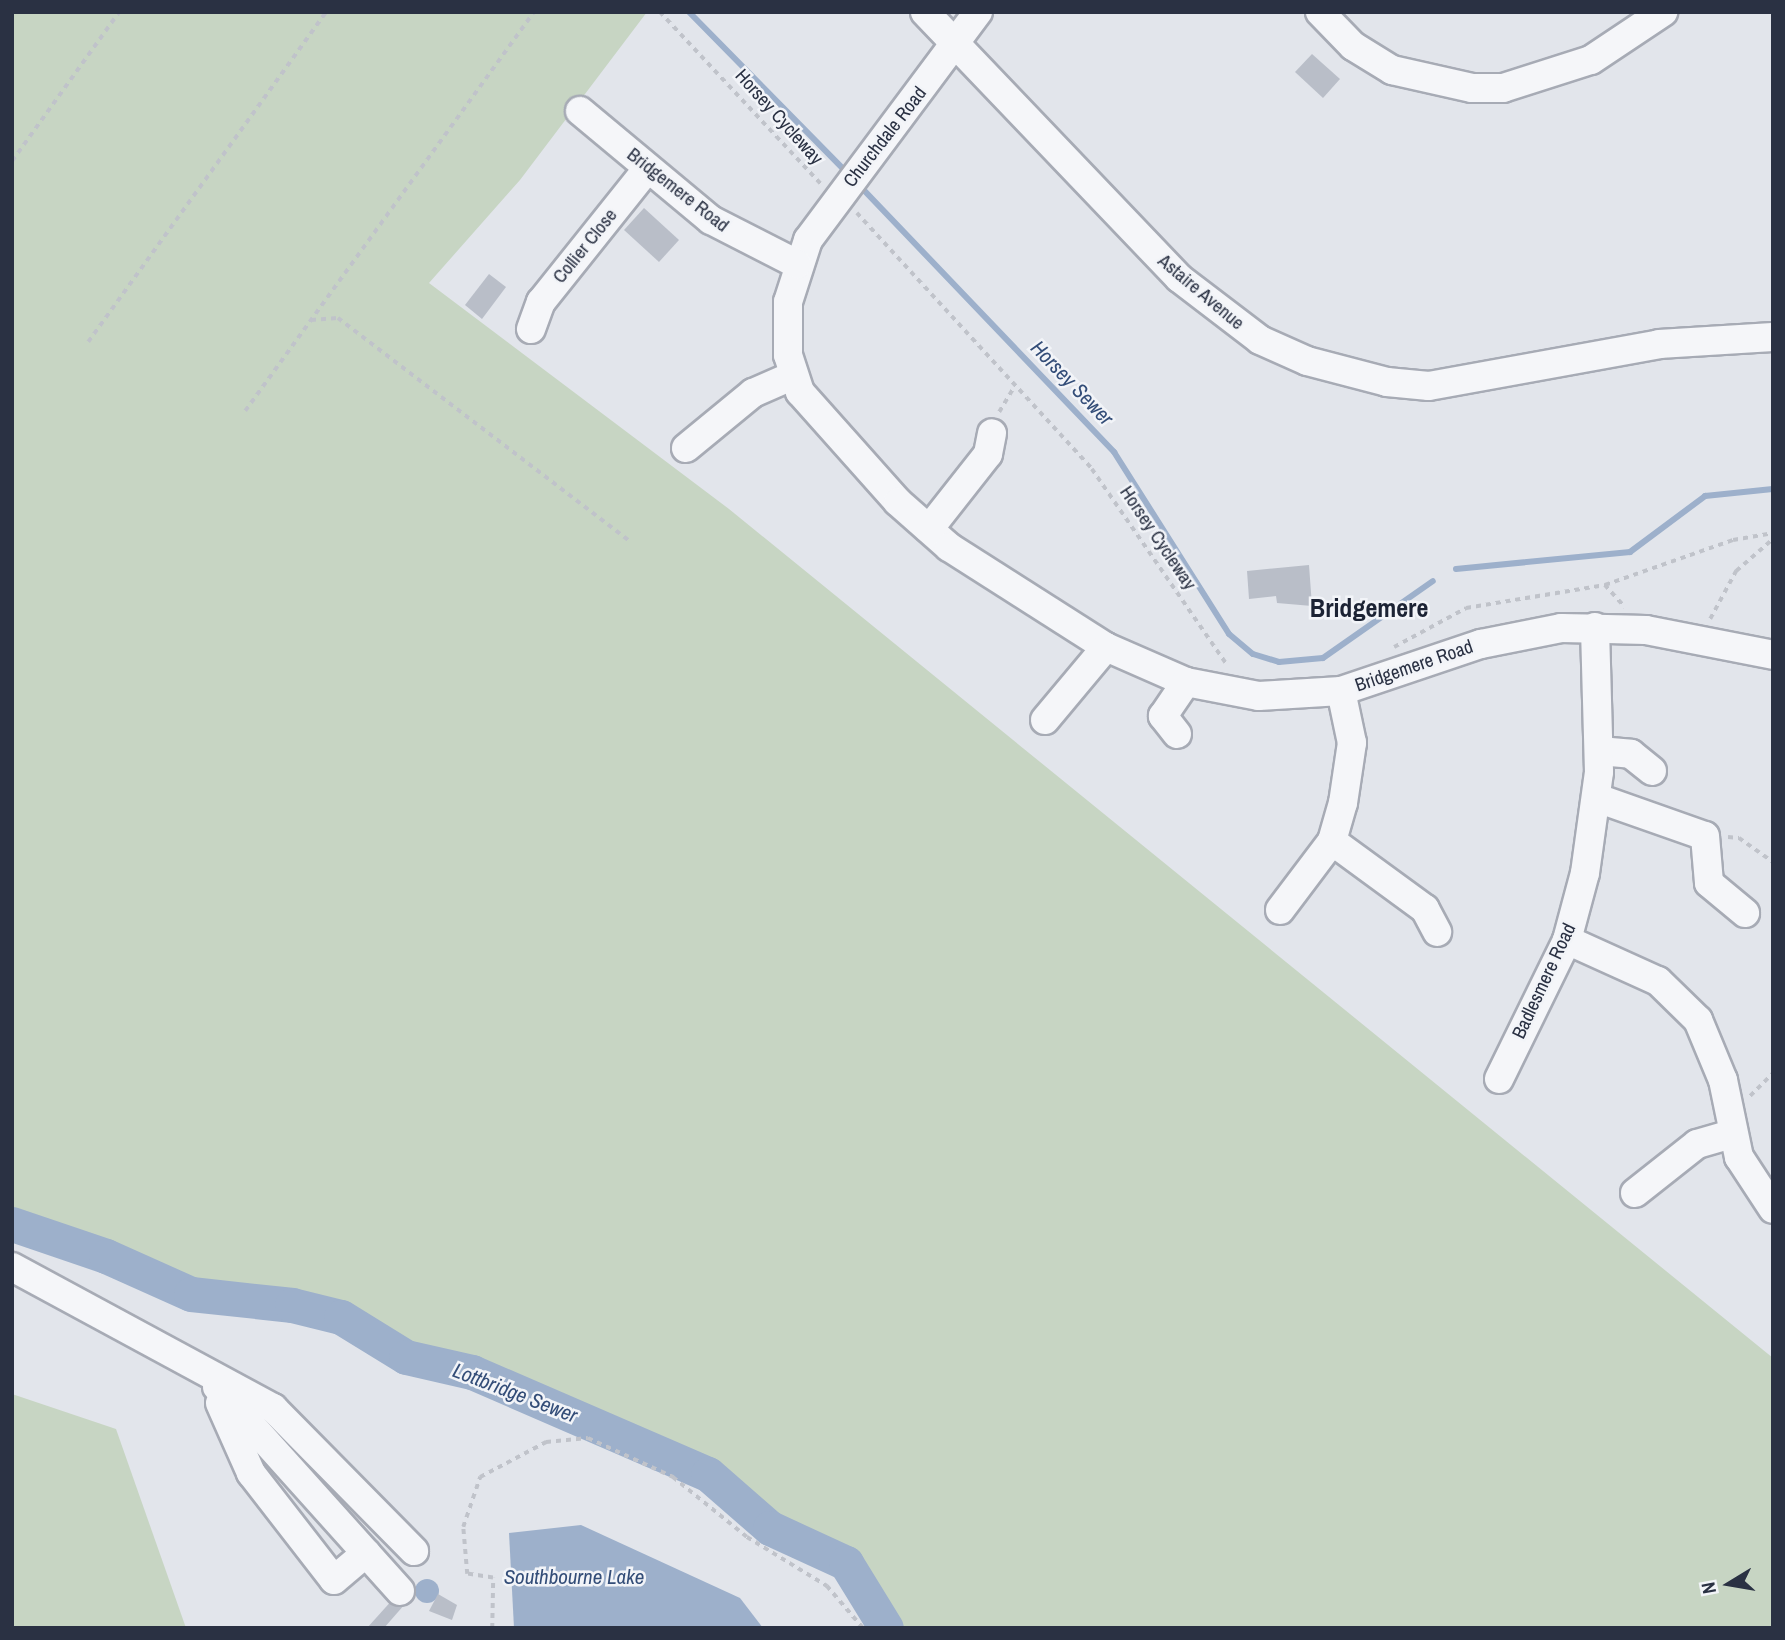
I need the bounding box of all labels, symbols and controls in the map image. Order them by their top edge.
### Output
street label: Horsey Cycleway [730,65,828,169]
street label: Churchdale Road [839,82,931,192]
street label: Bridgemere Road [623,143,733,237]
street label: Collier Close [548,204,622,288]
street label: Astaire Avenue [1153,249,1249,335]
water label: Horsey Sewer [1025,335,1119,431]
street label: Horsey Cycleway [1115,482,1201,594]
district label: Bridgemere [1310,592,1428,624]
street label: Bridgemere Road [1352,635,1476,697]
street label: Badlesmere Road [1507,920,1581,1042]
water label: Lottbridge Sewer [449,1358,581,1428]
north arrow [1694,1549,1764,1619]
water label: Southbourne Lake [504,1564,644,1590]
text: N [1695,1580,1722,1596]

